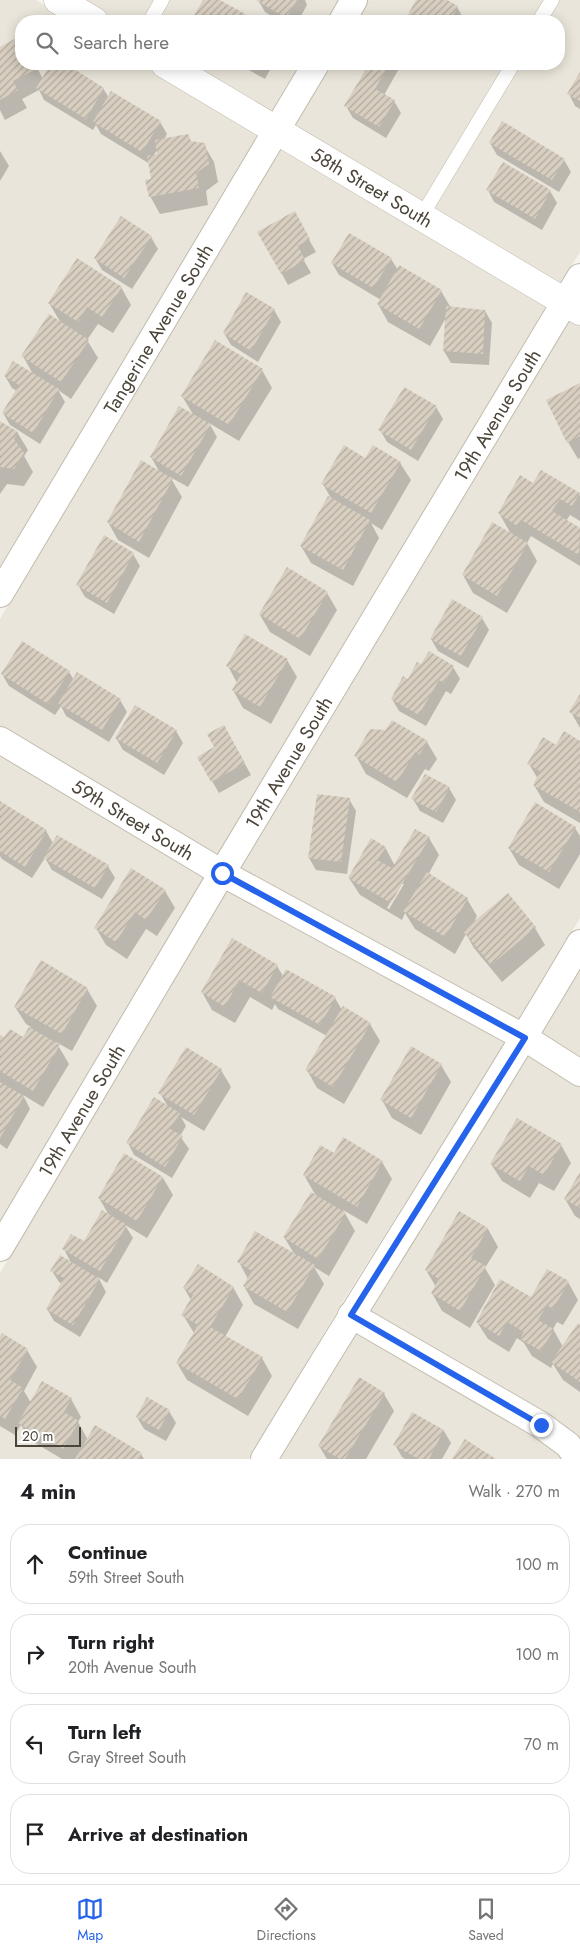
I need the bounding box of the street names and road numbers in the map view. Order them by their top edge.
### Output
street label: 58th Street South [306,141,438,235]
street label: Tangerine Avenue South [97,239,220,419]
street label: 19th Avenue South [447,344,548,487]
street label: 19th Avenue South [239,691,339,834]
street label: 59th Street South [66,773,199,867]
street label: 19th Avenue South [32,1039,132,1182]

